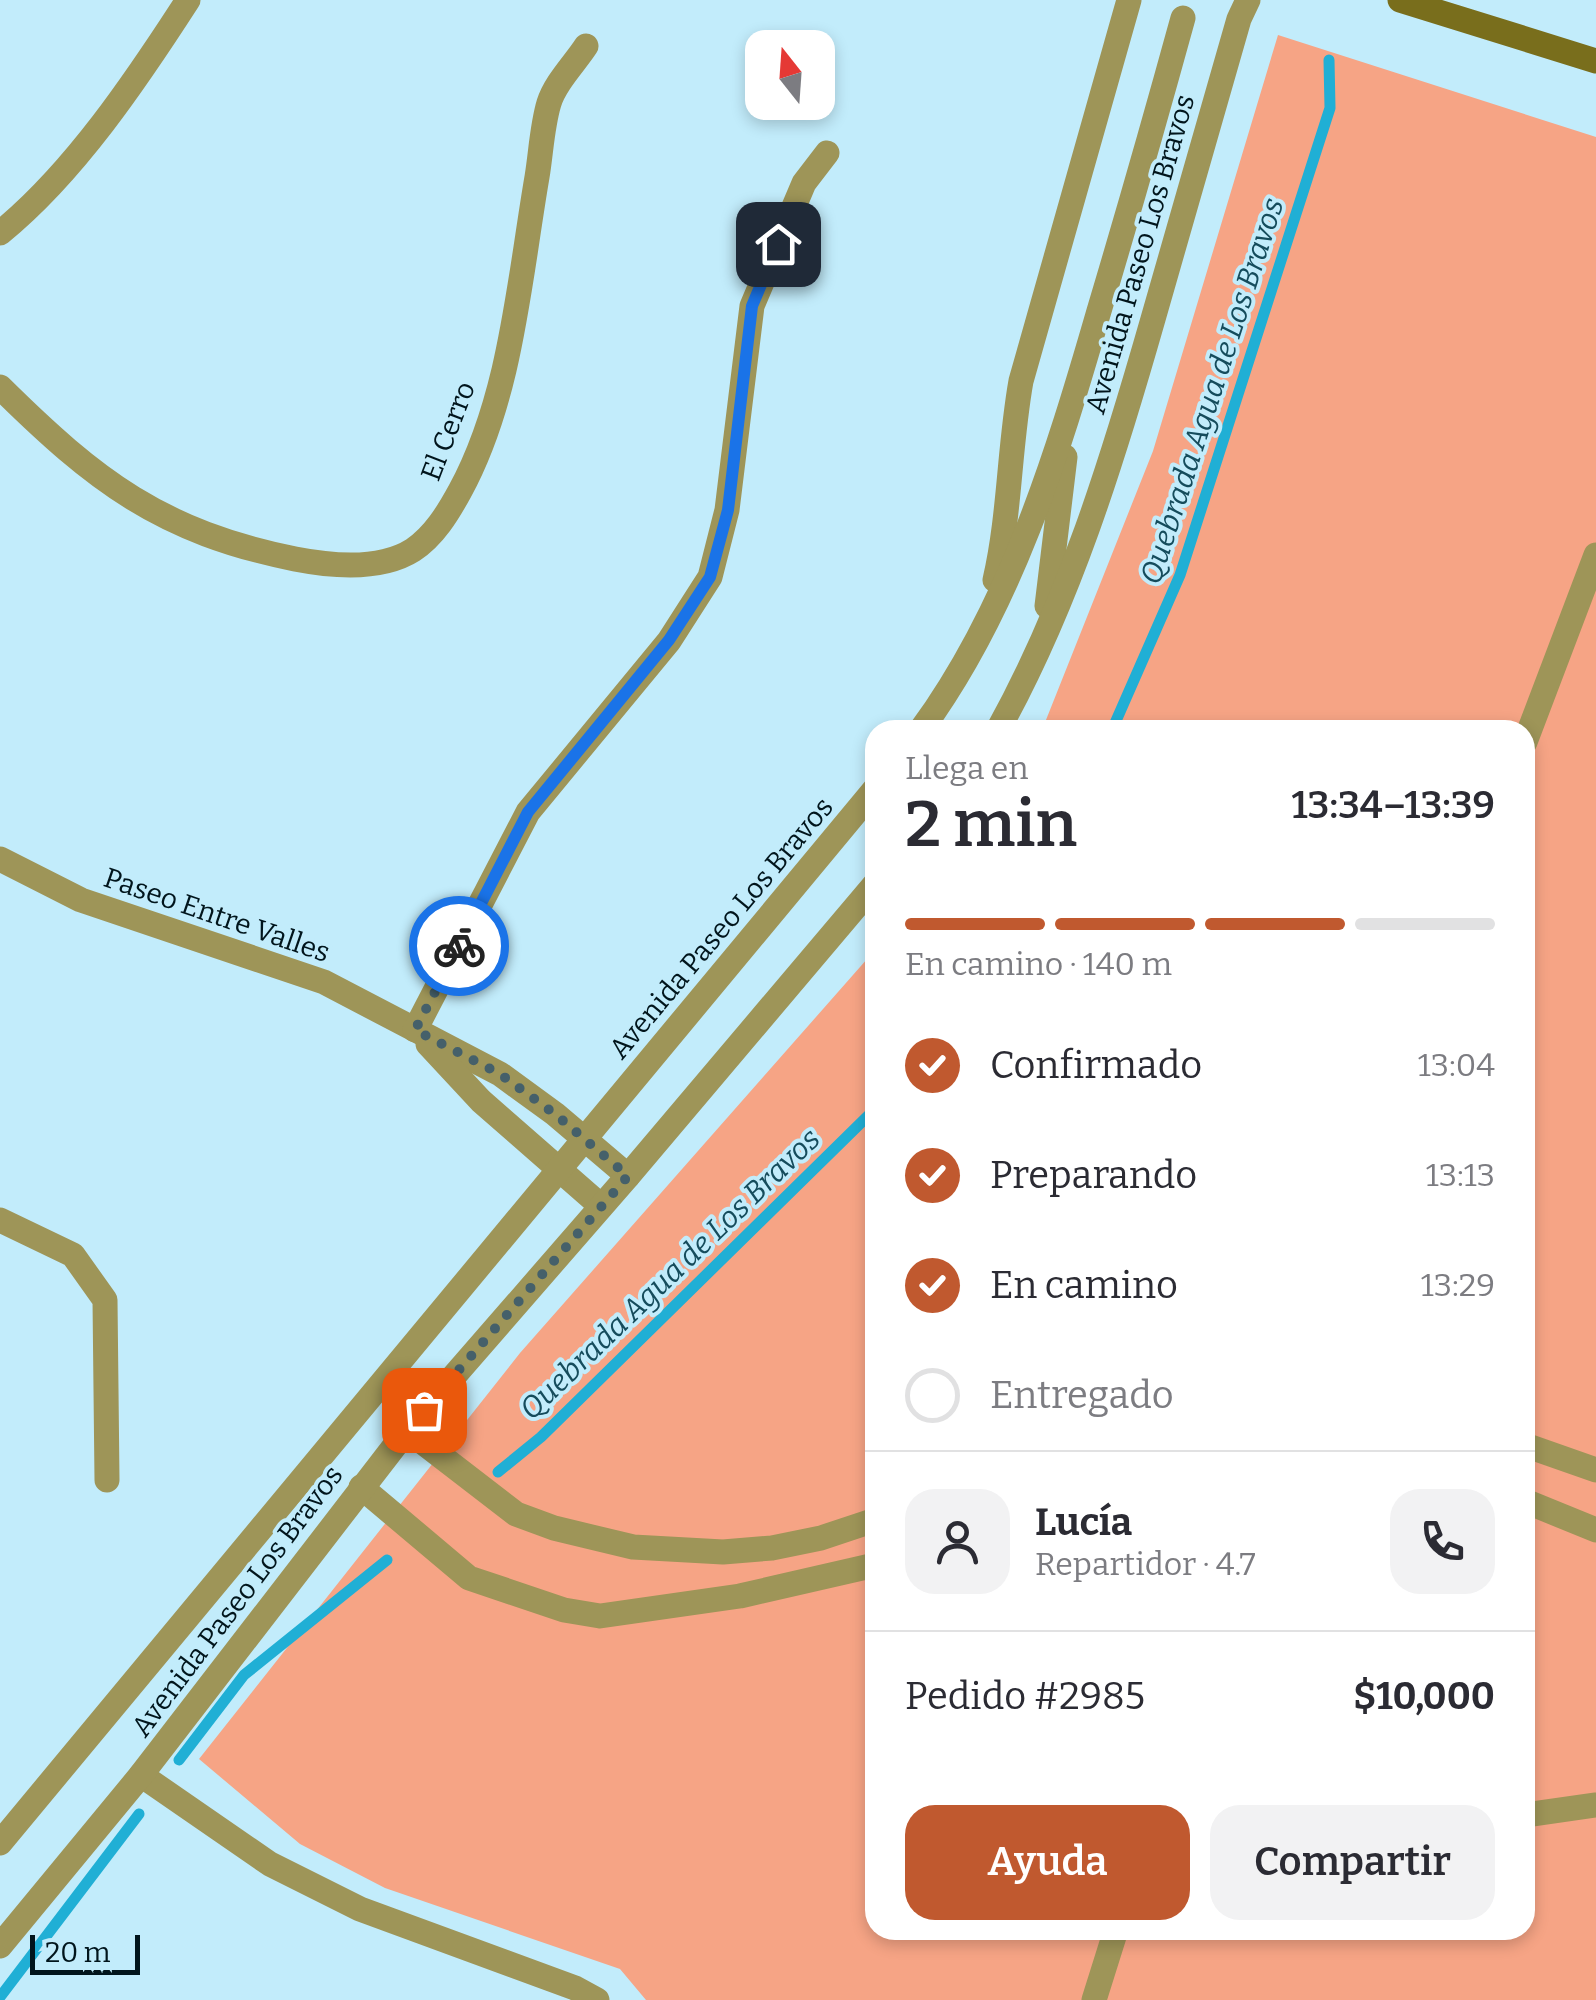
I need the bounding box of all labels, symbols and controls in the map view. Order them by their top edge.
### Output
north arrow [745,30,835,120]
map controls [745,30,835,120]
street label: Avenida Paseo Los Bravos [1079,91,1201,417]
water label: Quebrada Agua de Los Bravos [1133,194,1291,588]
pin [736,202,821,287]
icon: home [751,217,806,272]
street label: El Cerro [414,377,482,485]
text: Llega en [905,749,1029,787]
text: 13:34–13:39 [1292,782,1495,828]
text: 2 min [905,785,1077,863]
street label: Avenida Paseo Los Bravos [602,791,840,1065]
street label: Paseo Entre Valles [100,861,334,969]
courier [409,896,509,996]
icon: bike [432,919,487,974]
text: En camino · 140 m [905,945,1172,983]
icon: check [905,1038,960,1093]
text: Confirmado [990,1042,1202,1088]
text: 13:04 [1418,1046,1495,1084]
water label: Quebrada Agua de Los Bravos [512,1121,828,1427]
icon: check [905,1148,960,1203]
text: Preparando [990,1152,1197,1198]
text: 13:13 [1426,1156,1495,1194]
icon: check [905,1258,960,1313]
text: En camino [990,1262,1178,1308]
text: 13:29 [1421,1266,1495,1304]
pin [382,1368,467,1453]
text: Entregado [990,1372,1174,1418]
icon: bag [397,1383,452,1438]
street label: Avenida Paseo Los Bravos [124,1459,350,1743]
button: person [905,1489,1010,1594]
button: phone [1390,1489,1495,1594]
text: Lucía [1035,1499,1132,1545]
text: Repartidor · 4.7 [1035,1545,1256,1583]
text: Pedido #2985 [905,1673,1145,1719]
text: $10,000 [1353,1673,1495,1719]
button: Ayuda [905,1805,1190,1920]
button: Compartir [1210,1805,1495,1920]
scale bar [30,1930,140,1974]
text: 20 m [45,1936,111,1969]

